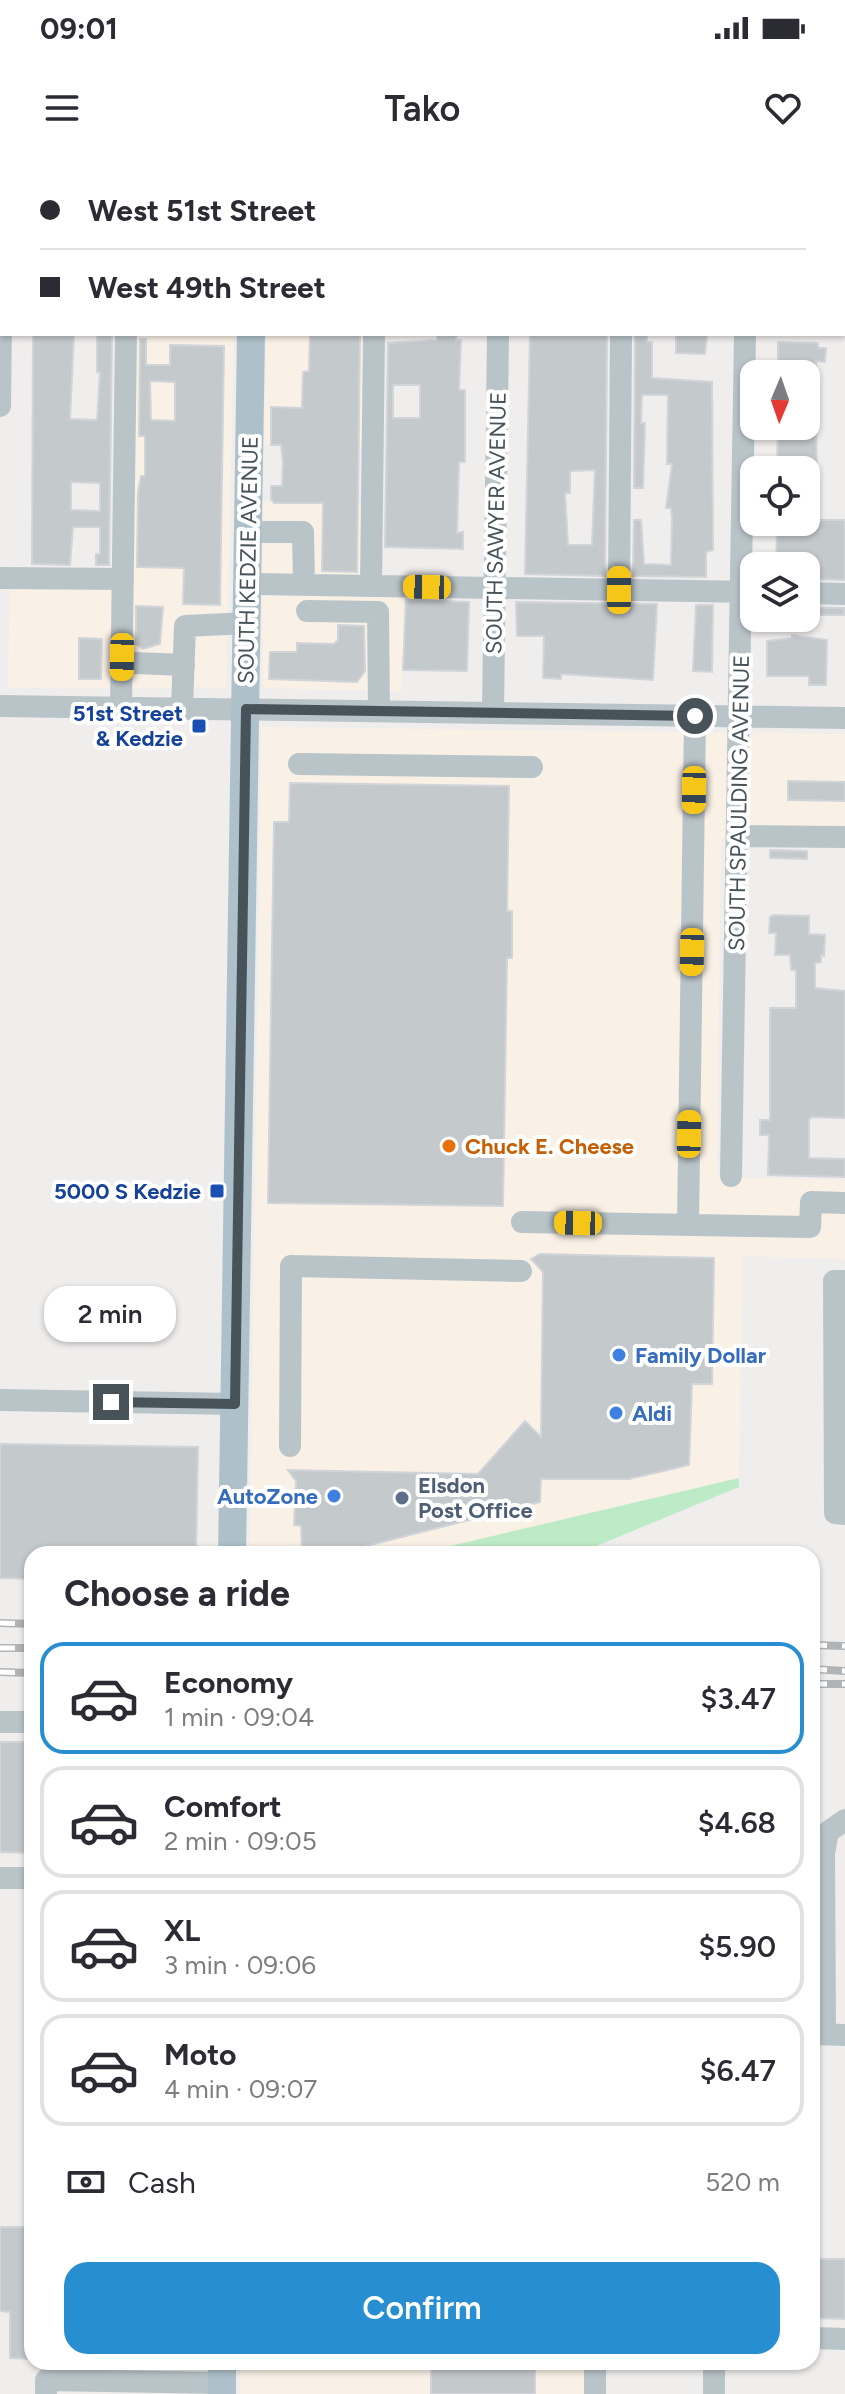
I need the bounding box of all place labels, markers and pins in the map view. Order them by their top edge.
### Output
place label: 51st Street & Kedzie [73,700,183,752]
marker: 51st Street & Kedzie [190,717,208,735]
place label: Chuck E. Cheese [465,1133,634,1160]
marker: Chuck E. Cheese [440,1137,458,1155]
place label: 5000 S Kedzie [54,1178,201,1205]
marker: 5000 S Kedzie [208,1182,226,1200]
place label: Family Dollar [635,1342,767,1369]
marker: Family Dollar [610,1346,628,1364]
place label: Aldi [632,1400,672,1427]
marker: Aldi [607,1404,625,1422]
place label: Elsdon Post Office [418,1472,533,1524]
place label: AutoZone [217,1483,318,1510]
marker: AutoZone [325,1487,343,1505]
marker: Elsdon Post Office [393,1489,411,1507]

